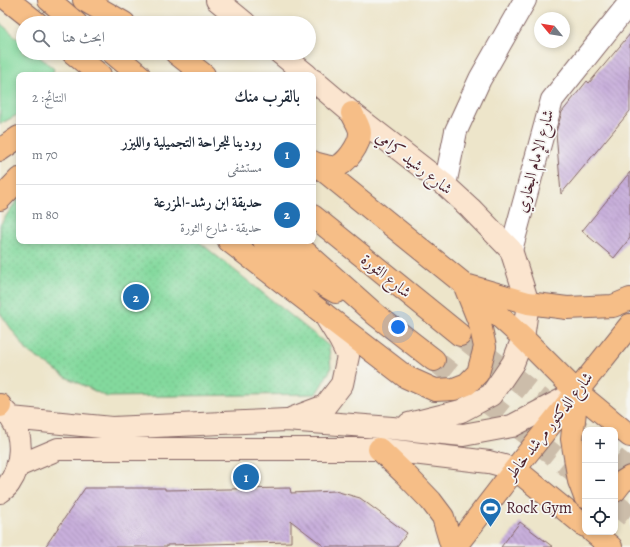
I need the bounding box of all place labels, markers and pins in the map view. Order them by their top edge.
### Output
pin: 2 [123,282,149,312]
pin: 1 [233,462,259,492]
sports icon: Rock Gym [478,495,504,528]
place label: Rock Gym [506,497,572,519]

